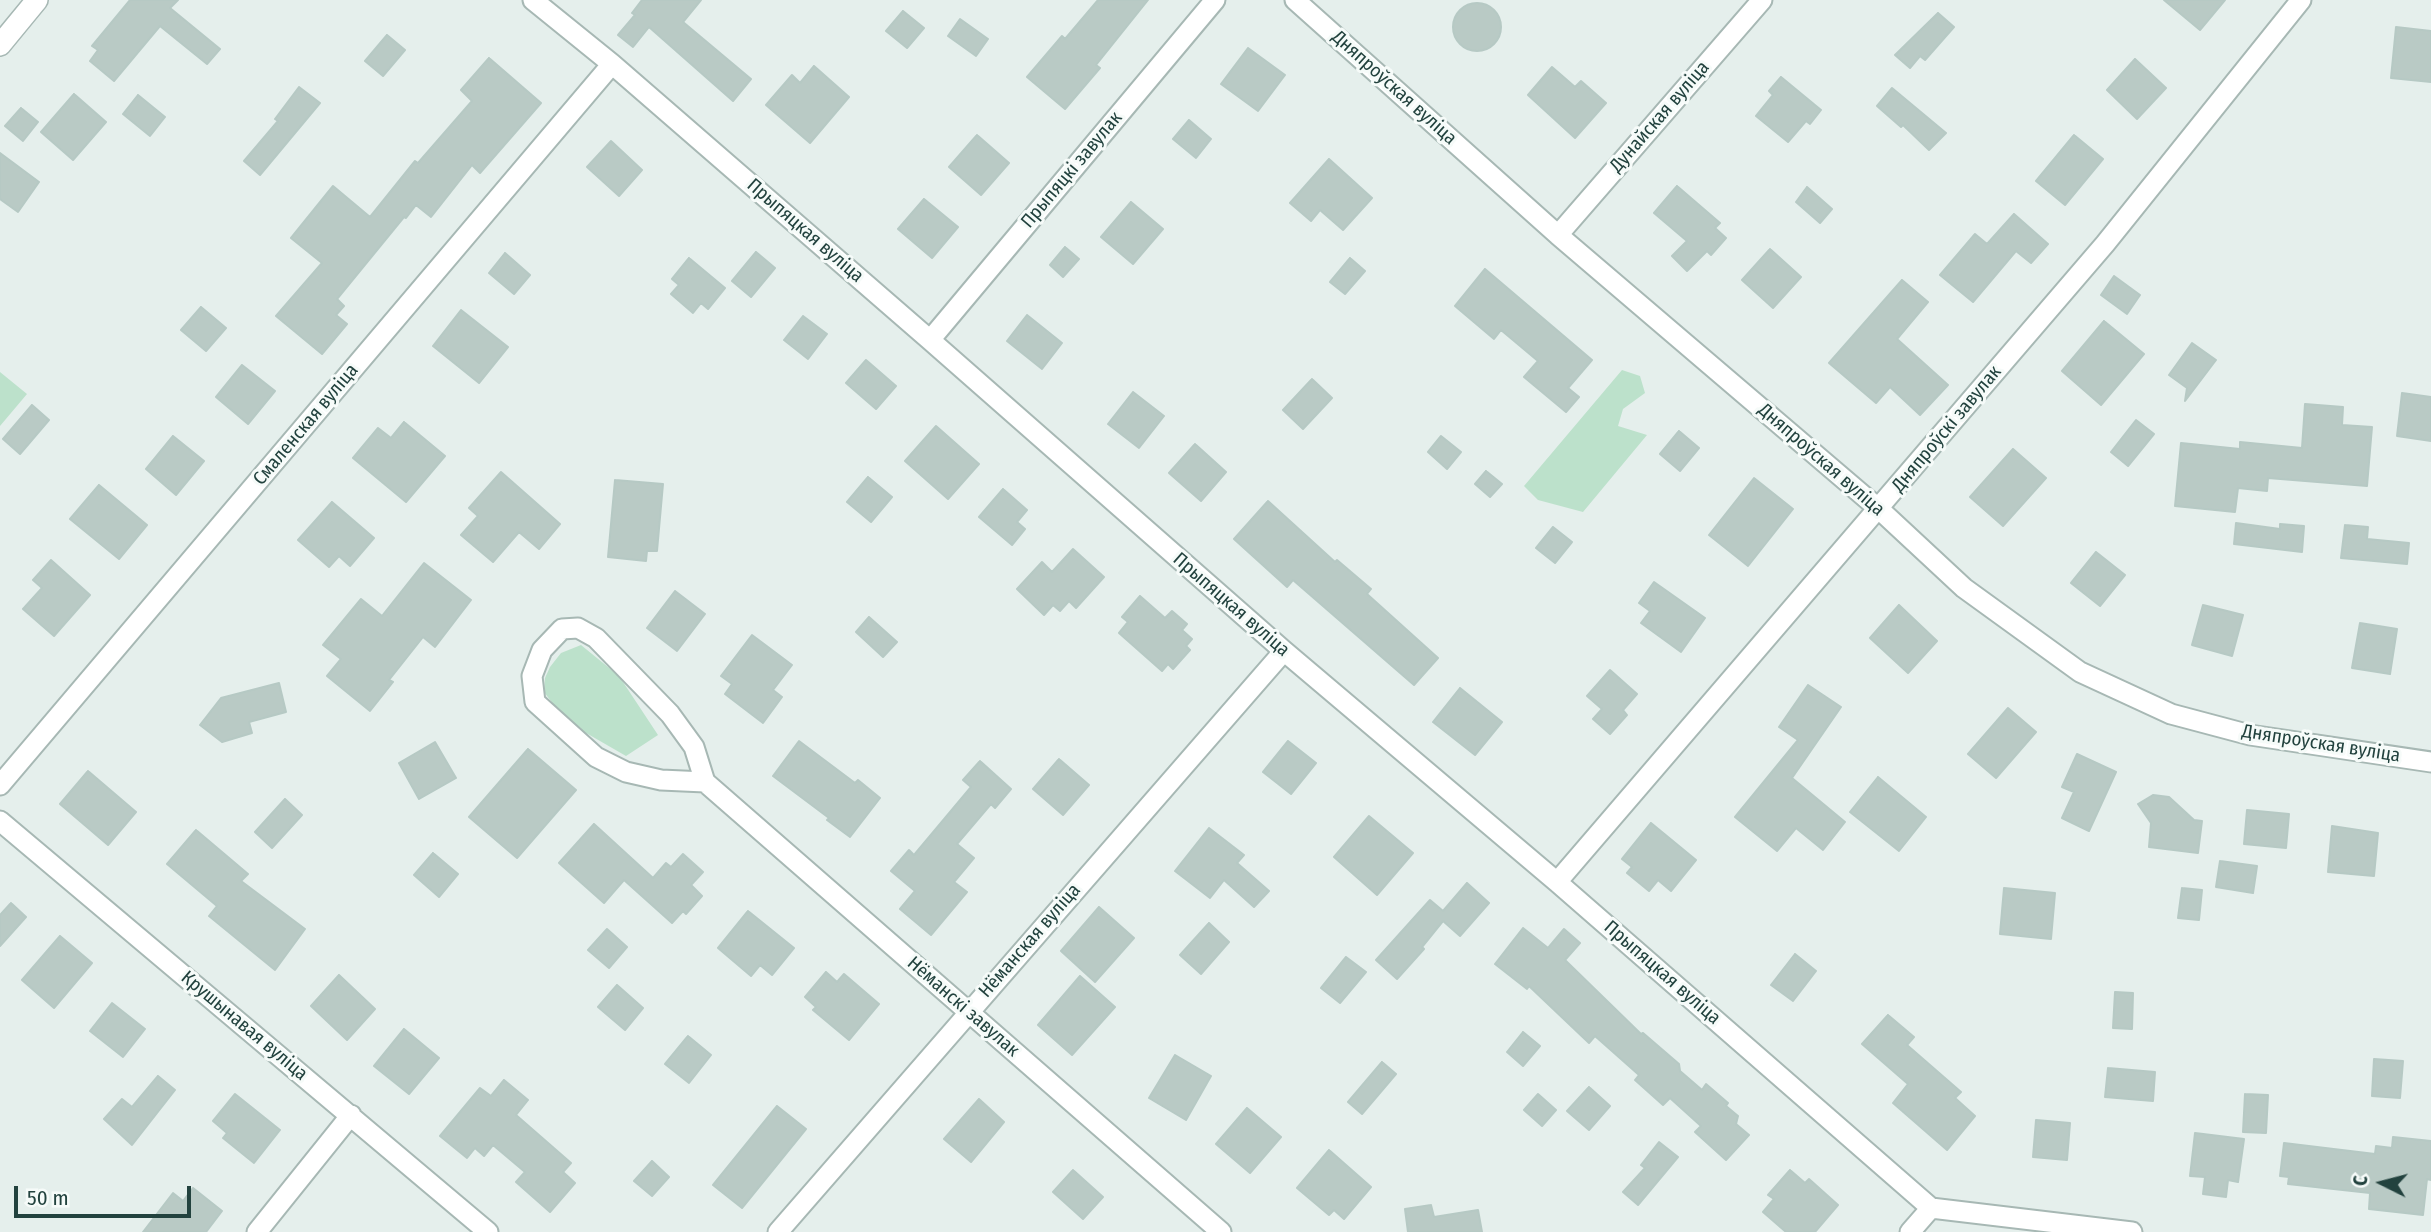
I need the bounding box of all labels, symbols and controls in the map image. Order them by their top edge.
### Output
street label: Дняпроўская вуліца [1327,26,1461,150]
street label: Дунайская вуліца [1605,57,1715,177]
street label: Прыпяцкі завулак [1017,107,1127,233]
street label: Прыпяцкая вуліца [742,174,868,288]
street label: Смаленская вуліца [249,360,363,490]
street label: Дняпроўскі завулак [1887,361,2007,497]
street label: Дняпроўская вуліца [1753,399,1889,521]
street label: Прыпяцкая вуліца [1168,548,1294,662]
street label: Дняпроўская вуліца [2240,720,2402,768]
street label: Нёманская вуліца [974,879,1086,1003]
street label: Прыпяцкая вуліца [1599,916,1725,1030]
street label: Нёманскі завулак [902,952,1024,1062]
street label: Крушынавая вуліца [176,966,312,1086]
north arrow [2347,1148,2417,1218]
scale bar [18,1172,194,1216]
text: С [2349,1175,2373,1187]
text: 50 m [27,1185,69,1211]

